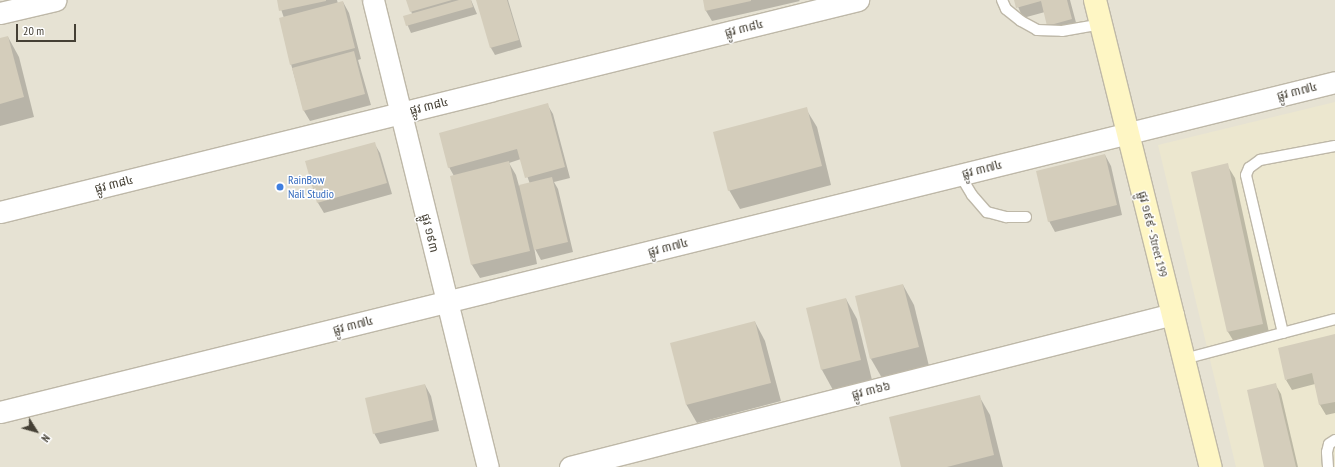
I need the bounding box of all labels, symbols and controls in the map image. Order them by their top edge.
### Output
scale bar [18,16,78,42]
street label: ផ្លូវ ៣៨៤ [723,16,765,40]
text: 20 m [23,23,44,38]
street label: ផ្លូវ ៣៧៤ [1275,79,1319,103]
street label: ផ្លូវ ៣៨៤ [408,94,450,118]
street label: ផ្លូវ ៣៧៤ [960,157,1004,181]
street label: ផ្លូវ ៣៨៤ [93,172,135,196]
place label: RainBow Nail Studio [288,173,334,201]
marker: RainBow Nail Studio [275,182,285,192]
street label: ផ្លូវ ១៩៩ - Street 199 [1135,189,1171,279]
street label: ផ្លូវ ១៩៣ [418,212,442,254]
street label: ផ្លូវ ៣៧៤ [646,235,690,259]
street label: ផ្លូវ ៣៧៤ [331,313,375,337]
street label: ផ្លូវ ៣៦៦ [850,378,892,402]
north arrow [16,411,56,451]
text: N [38,432,53,445]

